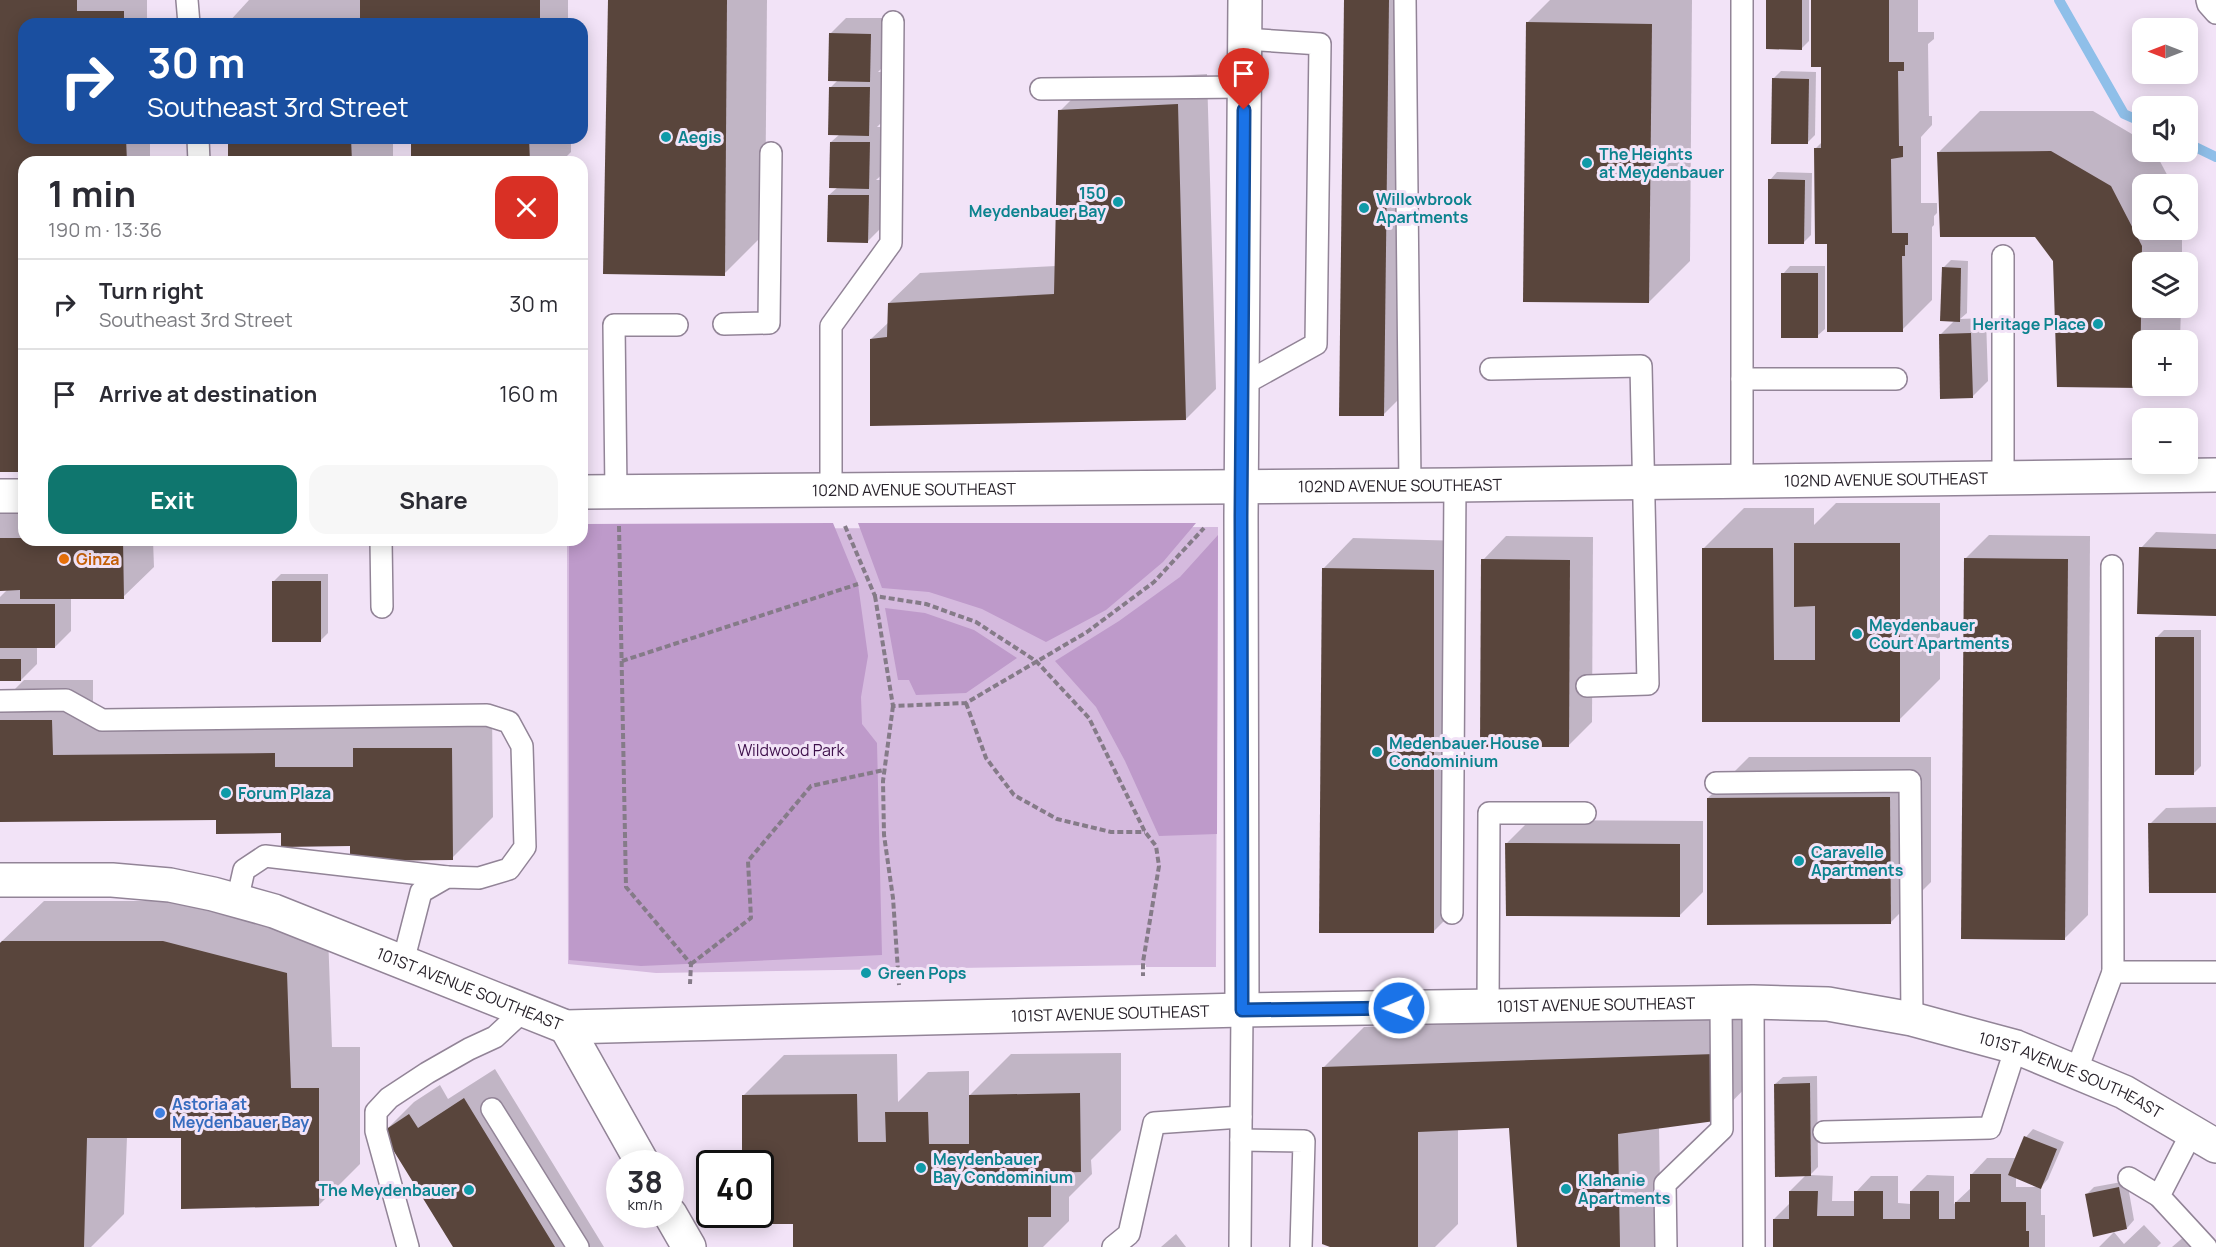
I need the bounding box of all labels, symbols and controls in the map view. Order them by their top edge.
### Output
north arrow [2132,18,2198,84]
map controls [2132,18,2198,474]
text: 30 m [147,33,245,91]
icon: right [48,42,126,120]
pin [1218,48,1269,110]
icon: arrive [1227,57,1260,90]
text: Southeast 3rd Street [147,88,409,125]
button: sound [2132,96,2198,162]
place label: Aegis [678,126,722,148]
marker: Aegis [659,130,673,144]
place label: The Heights at Meydenbauer [1599,143,1725,183]
marker: The Heights at Meydenbauer [1580,156,1594,170]
text: 1 min [48,169,136,218]
button: search [2132,174,2198,240]
button: close [495,176,558,239]
place label: 150 Meydenbauer Bay [969,182,1106,222]
place label: Willowbrook Apartments [1376,188,1472,228]
marker: 150 Meydenbauer Bay [1111,195,1125,209]
marker: Willowbrook Apartments [1357,201,1371,215]
text: 190 m · 13:36 [48,216,162,243]
button: layers [2132,252,2198,318]
text: Turn right [99,276,204,306]
icon: right [48,288,81,321]
text: 30 m [509,289,558,319]
text: Southeast 3rd Street [99,306,293,333]
place label: Heritage Place [1973,313,2086,335]
marker: Heritage Place [2091,317,2105,331]
button: + [2132,330,2198,396]
icon: arrive [48,378,81,411]
text: Arrive at destination [99,379,317,409]
text: 160 m [499,379,558,409]
button: − [2132,408,2198,474]
button: Exit [48,465,297,534]
button: Share [309,465,558,534]
street label: 102ND AVENUE SOUTHEAST [1784,467,1988,492]
street label: 102ND AVENUE SOUTHEAST [1298,473,1503,497]
street label: 102ND AVENUE SOUTHEAST [812,478,1016,501]
place label: Ginza [76,548,119,570]
marker: Ginza [57,552,71,566]
place label: Meydenbauer Court Apartments [1869,614,2010,654]
marker: Meydenbauer Court Apartments [1850,627,1864,641]
place label: Medenbauer House Condominium [1389,732,1540,772]
park label: Wildwood Park [737,739,846,761]
marker: Medenbauer House Condominium [1370,745,1384,759]
place label: Forum Plaza [238,782,331,804]
marker: Forum Plaza [219,786,233,800]
place label: Caravelle Apartments [1811,841,1904,881]
marker: Caravelle Apartments [1792,854,1806,868]
street label: 101ST AVENUE SOUTHEAST [373,942,566,1036]
place label: Green Pops [878,962,967,984]
marker: Green Pops [859,966,873,980]
position arrow [1367,976,1431,1040]
street label: 101ST AVENUE SOUTHEAST [1497,992,1696,1017]
street label: 101ST AVENUE SOUTHEAST [1011,1000,1210,1027]
street label: 101ST AVENUE SOUTHEAST [1976,1026,2167,1124]
place label: Astoria at Meydenbauer Bay [172,1093,309,1133]
marker: Astoria at Meydenbauer Bay [153,1106,167,1120]
place label: Meydenbauer Bay Condominium [933,1148,1073,1188]
speed limit sign: 40 [696,1150,774,1228]
text: 38 [627,1161,663,1202]
marker: Meydenbauer Bay Condominium [914,1161,928,1175]
place label: Klahanie Apartments [1578,1169,1671,1209]
place label: The Meydenbauer [318,1179,457,1201]
marker: Klahanie Apartments [1559,1182,1573,1196]
marker: The Meydenbauer [462,1183,476,1197]
text: km/h [628,1194,662,1215]

